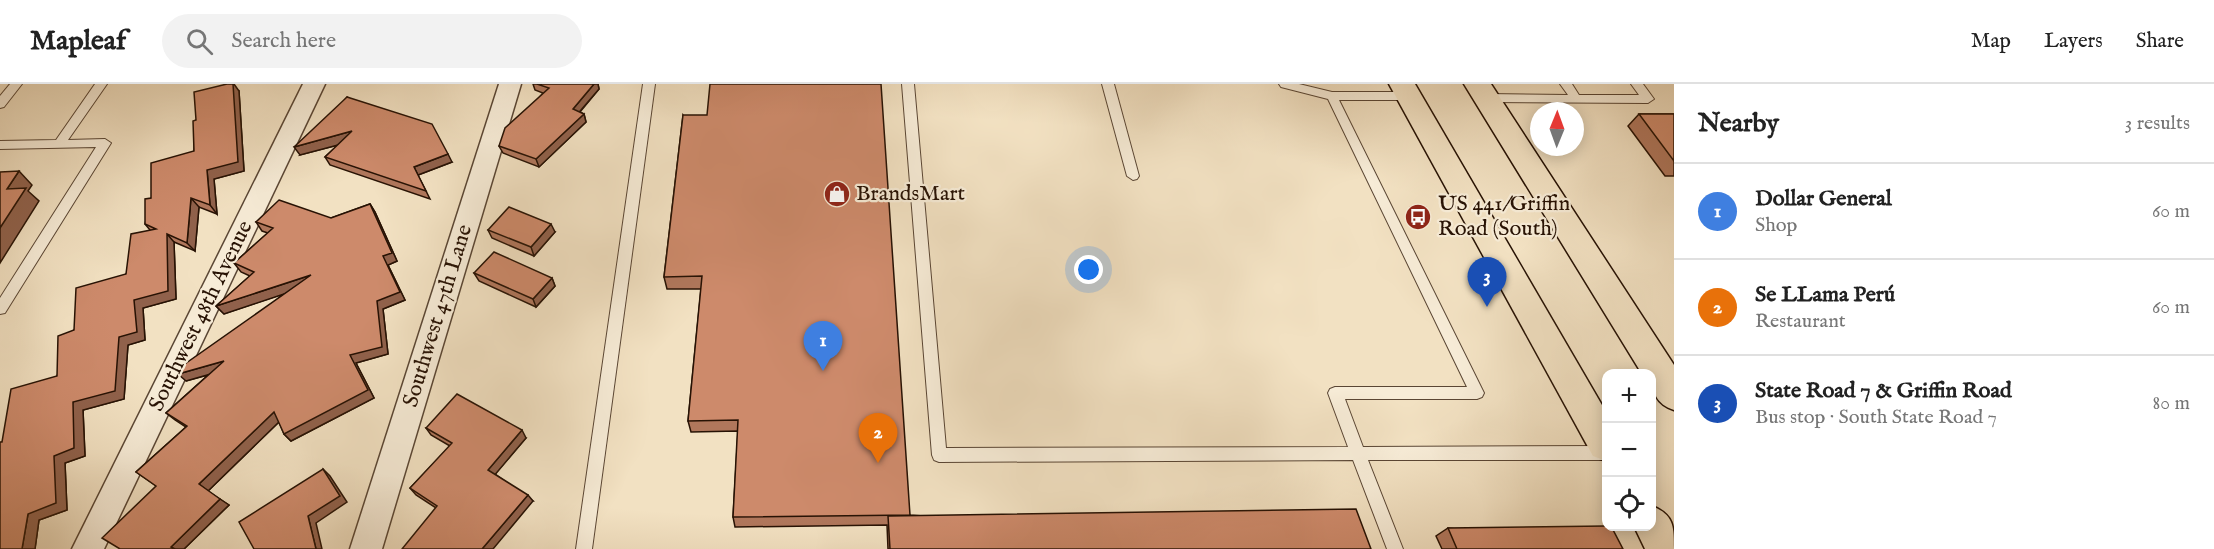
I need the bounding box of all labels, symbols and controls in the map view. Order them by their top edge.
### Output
search box [162,14,582,68]
text: Mapleaf [30,24,126,59]
icon: search [183,25,216,58]
text: Search here [231,27,336,55]
text: Map [1971,28,2011,55]
text: Layers [2044,28,2103,55]
text: Share [2136,28,2184,55]
north arrow [1530,102,1584,156]
text: Nearby [1698,107,1779,140]
text: 3 results [2125,111,2190,136]
shop icon: BrandsMart [822,179,852,209]
place label: BrandsMart [856,180,965,208]
text: Dollar General [1755,185,1892,213]
place label: US 441/Griffin Road (South) [1438,190,1570,243]
text: 1 [1714,199,1721,224]
text: 60 m [2152,199,2190,224]
bus stop icon: US 441/Griffin Road (South) [1403,202,1433,232]
text: Shop [1755,213,1797,238]
street label: Southwest 48th Avenue [143,216,259,416]
street label: Southwest 47th Lane [397,221,479,411]
your location [1074,255,1103,284]
pin: 3 [1468,258,1506,307]
text: Se LLama Perú [1755,281,1895,309]
text: 2 [1713,295,1722,320]
text: 60 m [2152,295,2190,320]
text: Restaurant [1755,309,1846,334]
pin: 1 [804,322,842,371]
map controls [1602,369,1656,531]
button: + [1602,369,1656,423]
text: State Road 7 & Griffin Road [1755,377,2012,405]
text: 3 [1714,391,1721,416]
text: 80 m [2153,391,2190,416]
text: Bus stop · South State Road 7 [1755,405,1997,430]
pin: 2 [858,414,898,463]
button: − [1602,423,1656,477]
button: locate [1602,477,1656,531]

